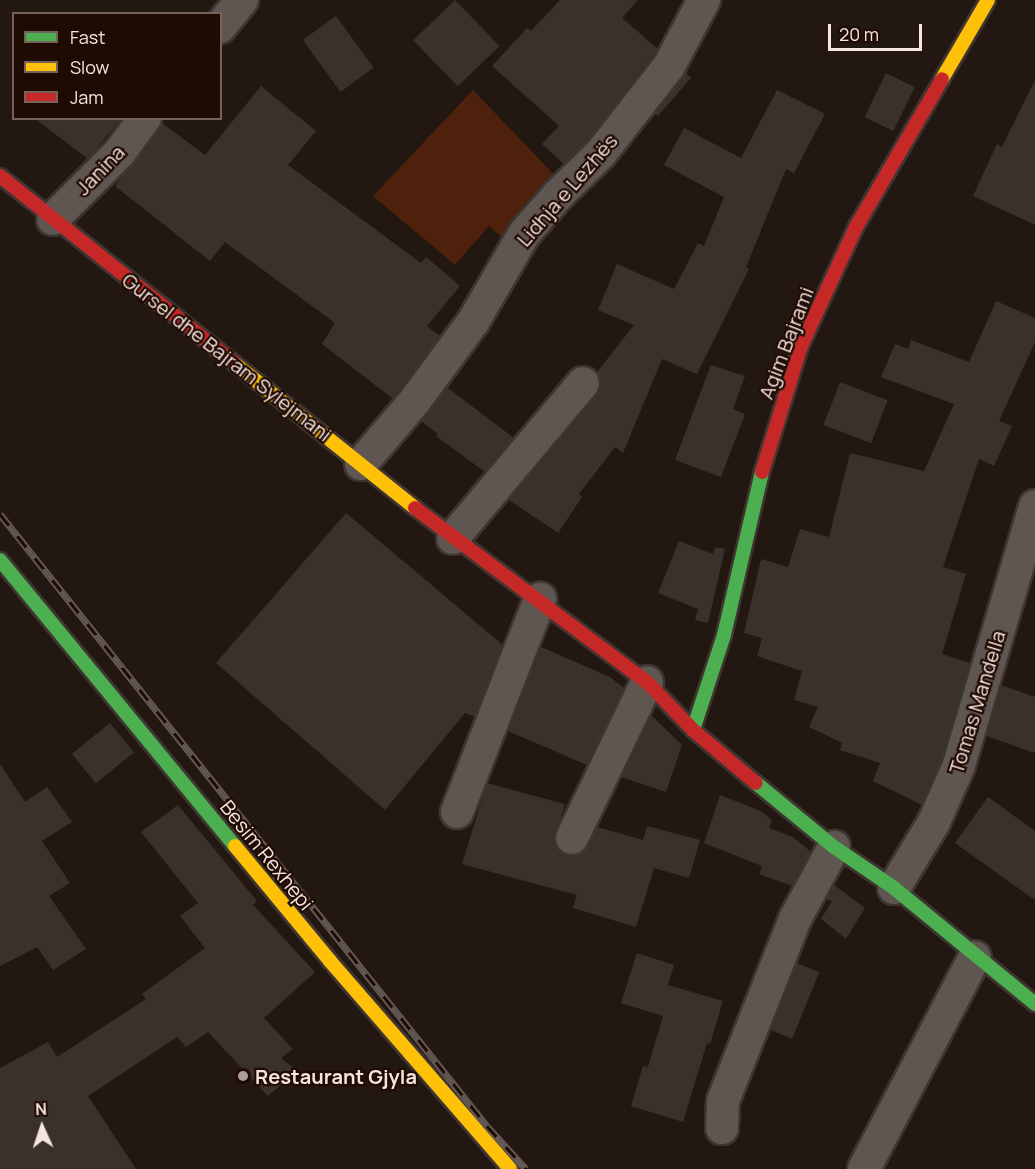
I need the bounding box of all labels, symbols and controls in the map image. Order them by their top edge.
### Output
legend [12,12,222,120]
scale bar [831,12,926,50]
text: 20 m [839,22,879,46]
text: Fast [70,25,105,49]
text: Slow [70,55,109,79]
text: Jam [70,85,104,109]
street label: Lidhja e Lezhës [512,129,622,251]
street label: Janina [71,140,129,200]
street label: Gursel dhe Bajram Sylejmani [118,268,336,446]
street label: Agim Bajrami [754,284,818,402]
street label: Tomas Mandella [944,628,1010,776]
street label: Besim Rexhepi [215,795,319,915]
place label: Restaurant Gjyla [255,1064,417,1088]
marker: Restaurant Gjyla [236,1069,250,1083]
north arrow [12,1097,72,1157]
text: N [35,1098,47,1120]

